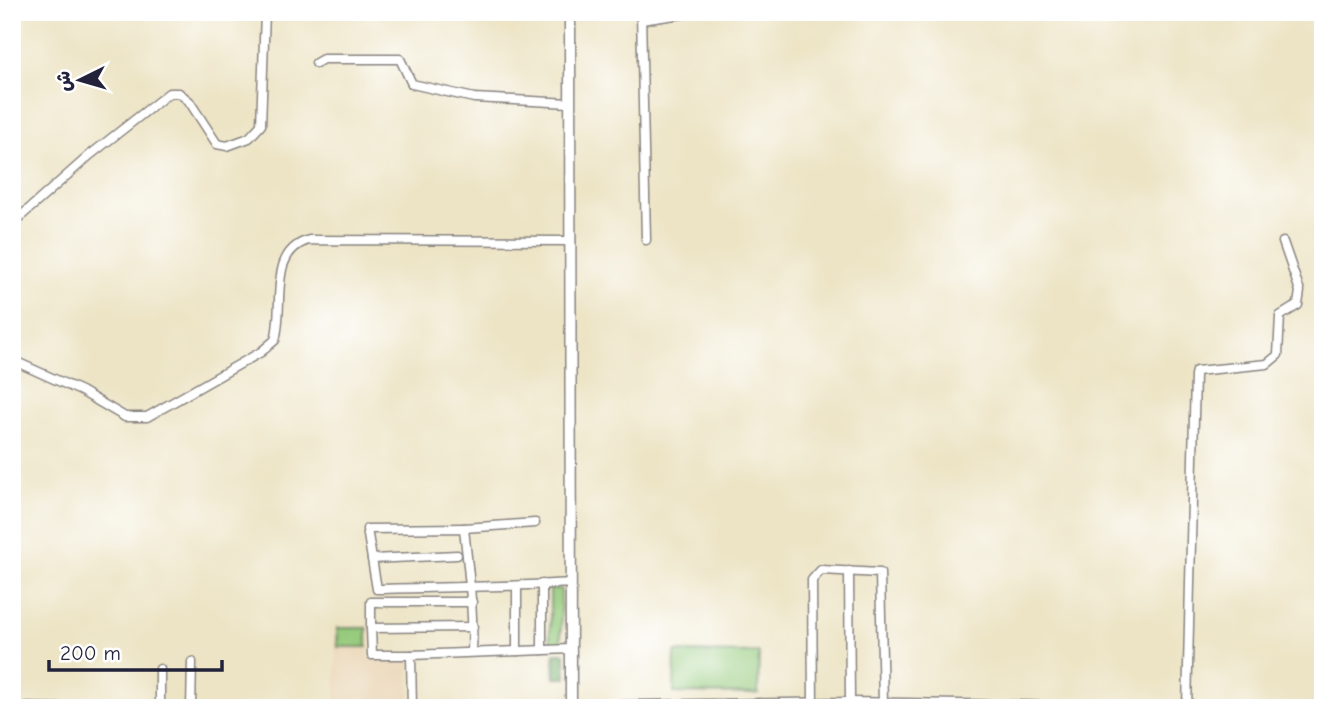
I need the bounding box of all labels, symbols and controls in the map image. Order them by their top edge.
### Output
north arrow [46,46,116,116]
text: ش [52,70,76,93]
scale bar [49,629,222,673]
text: 200 m [60,641,121,665]

